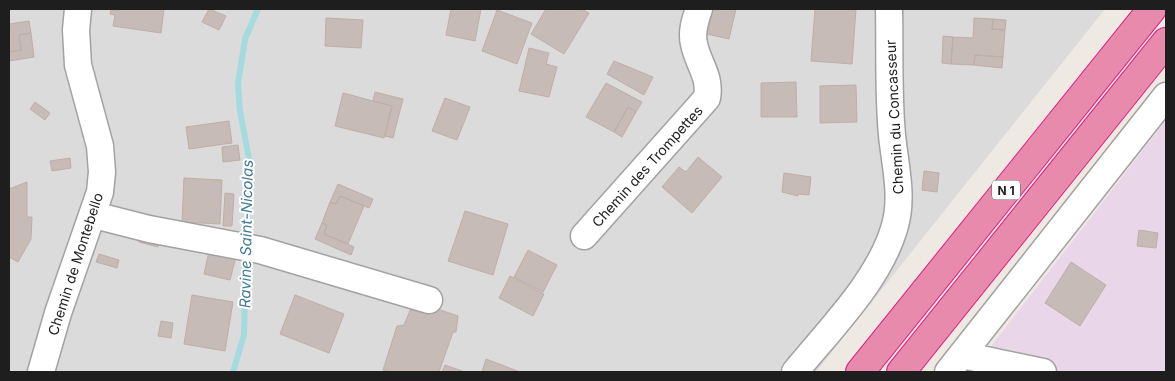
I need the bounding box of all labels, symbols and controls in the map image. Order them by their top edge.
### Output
street label: Chemin du Concasseur [881,39,907,195]
street label: Chemin des Trompettes [588,102,706,230]
water label: Ravine Saint-Nicolas [235,160,257,308]
road number: N 1 [992,180,1020,200]
street label: Chemin de Montebello [44,191,106,337]

